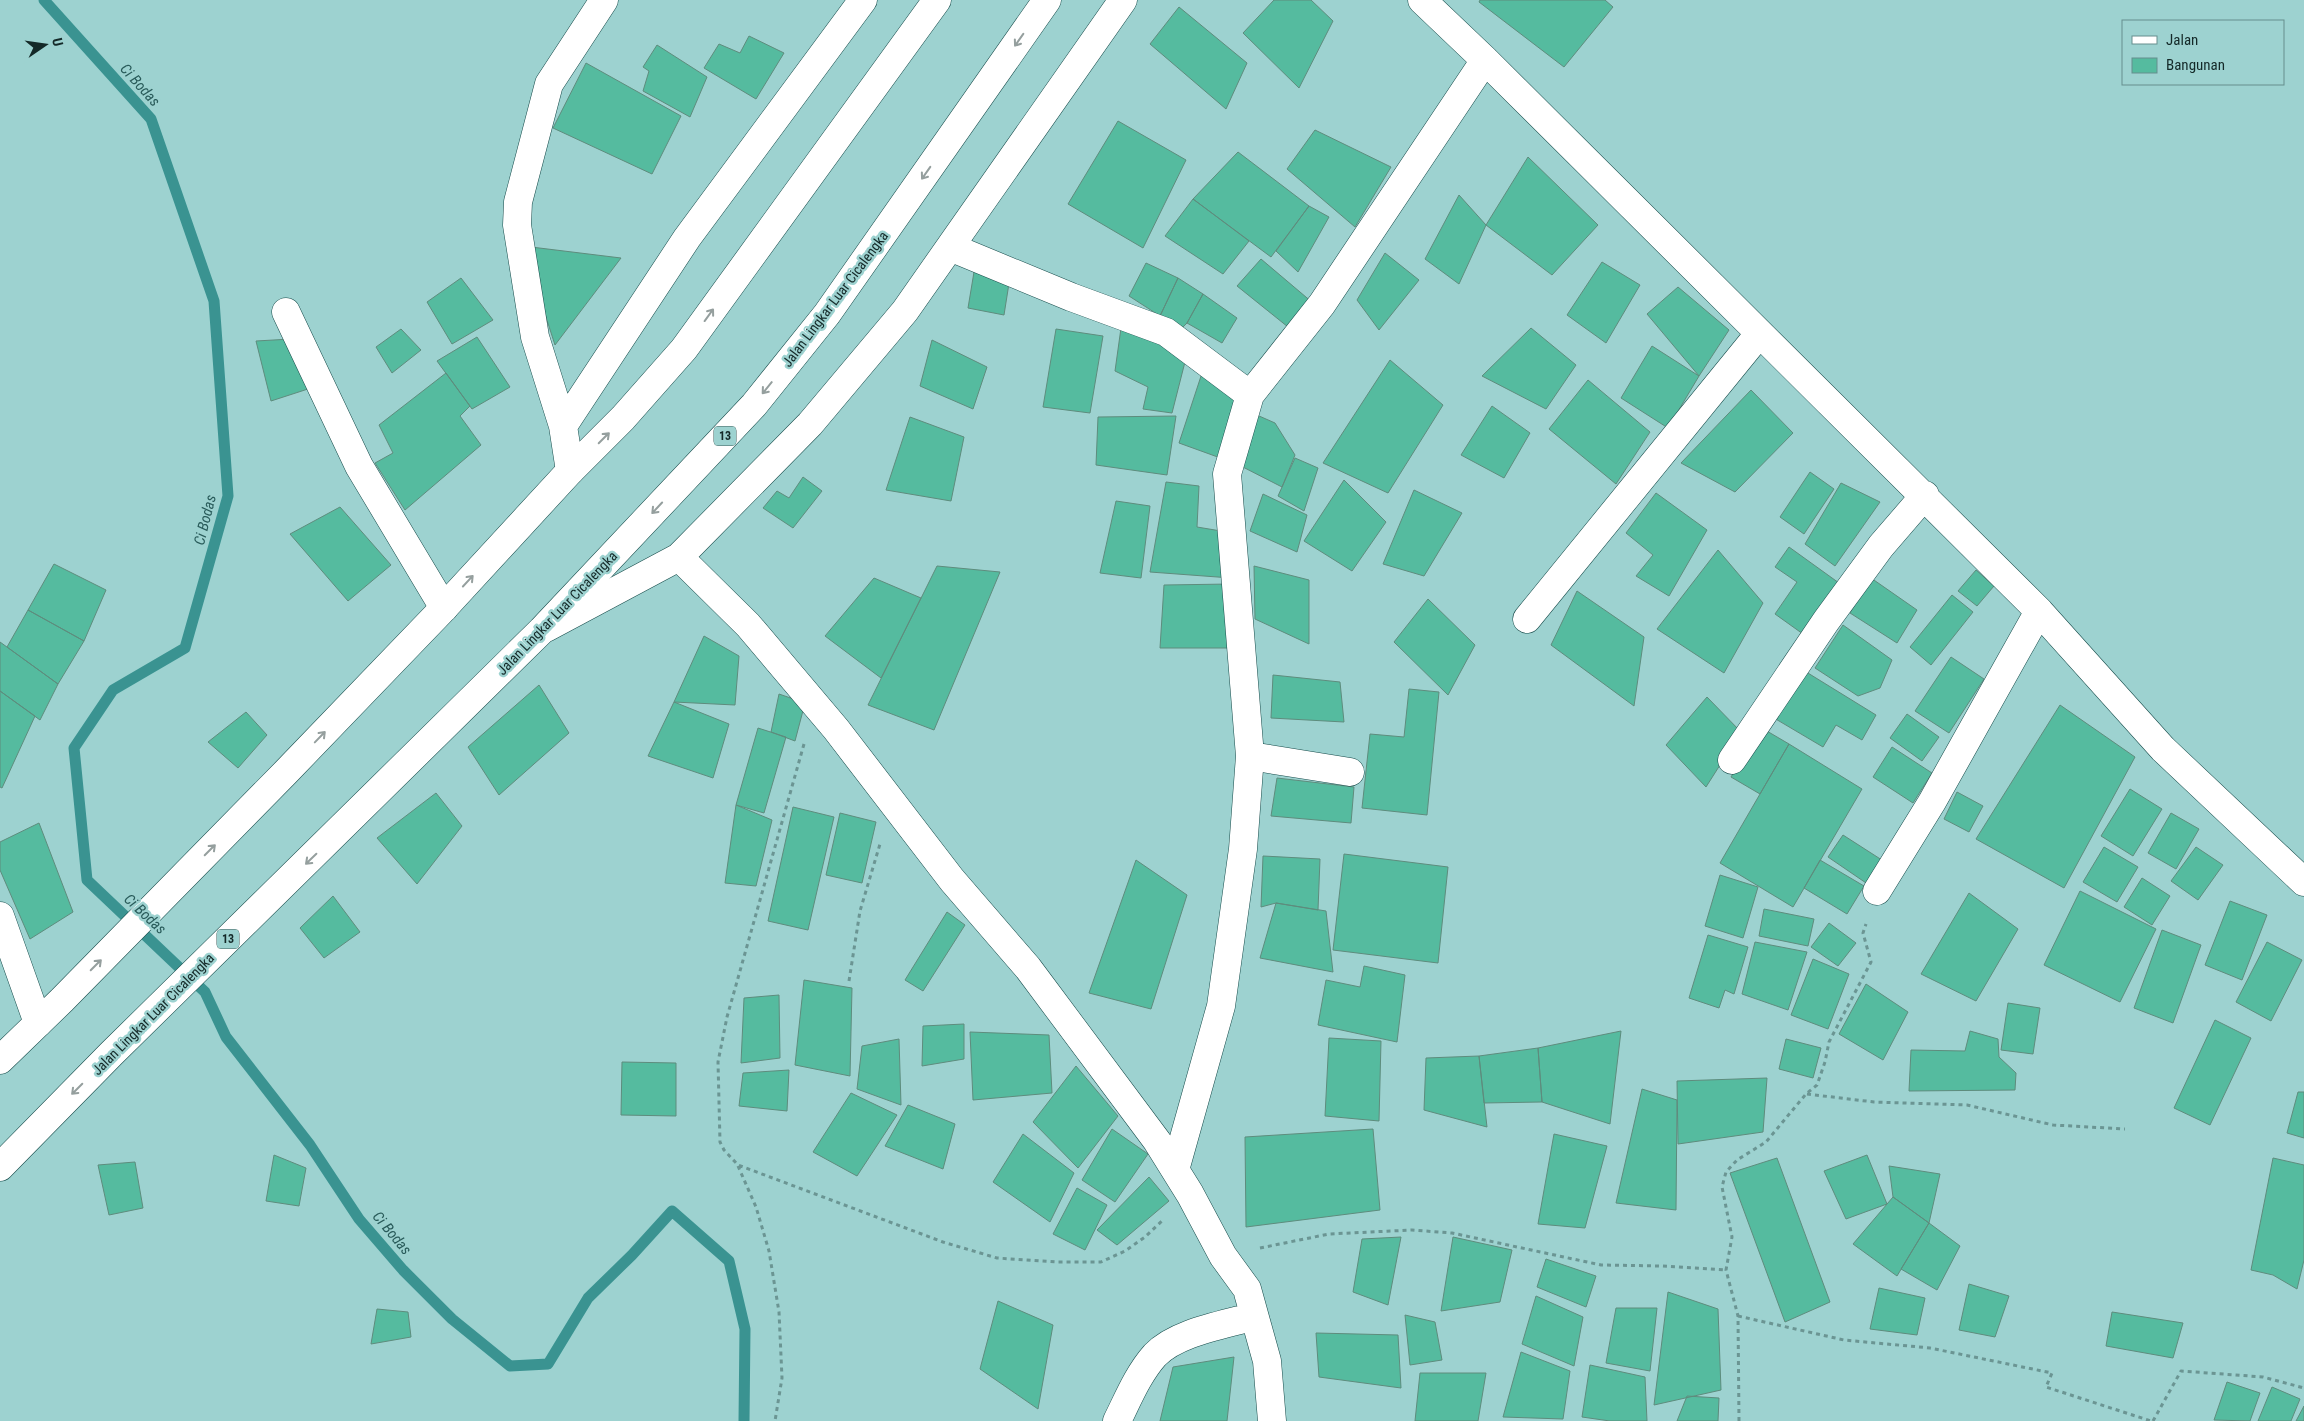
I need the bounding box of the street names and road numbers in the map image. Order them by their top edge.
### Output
street label: Jalan Lingkar Luar Cicalengka [779,228,891,370]
road number: 13 [714,426,736,446]
street label: Jalan Lingkar Luar Cicalengka [494,548,620,678]
road number: 13 [217,930,239,949]
street label: Jalan Lingkar Luar Cicalengka [89,950,217,1078]

